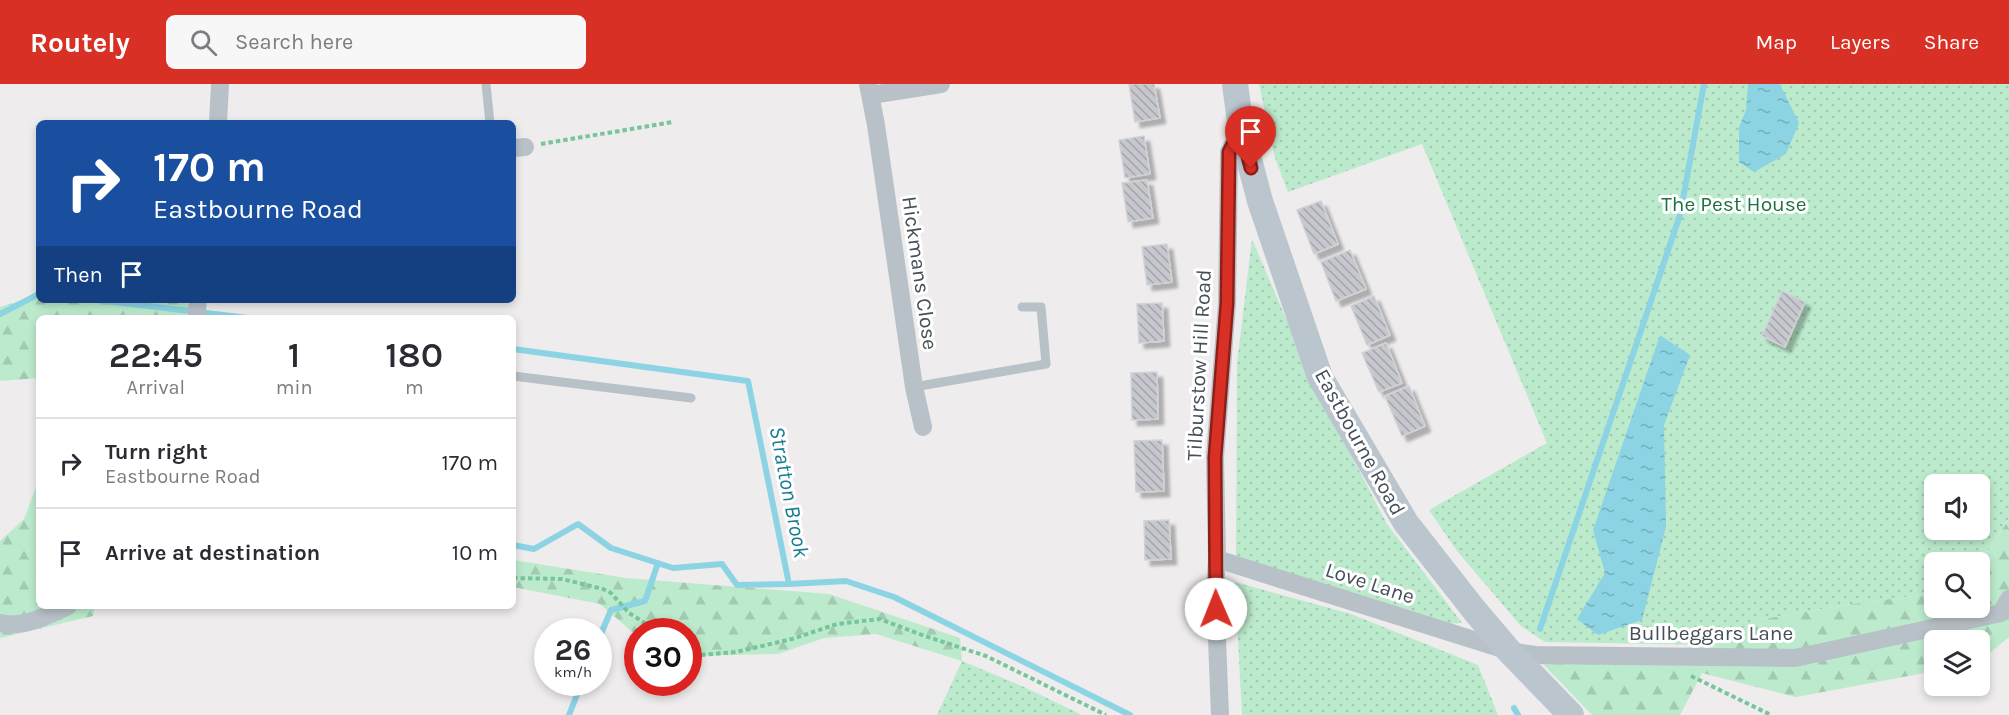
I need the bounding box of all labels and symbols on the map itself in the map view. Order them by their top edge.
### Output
pin [1225,106,1276,168]
park label: The Pest House [1661,192,1807,216]
street label: Hickmans Close [897,195,943,351]
street label: Tilburstow Hill Road [1182,269,1216,461]
street label: Eastbourne Road [1310,365,1410,519]
water label: Stratton Brook [764,424,815,561]
street label: Love Lane [1322,557,1418,609]
position arrow [1184,577,1248,641]
speed limit sign: 30 [624,618,702,696]
street label: Bullbeggars Lane [1629,621,1793,645]

